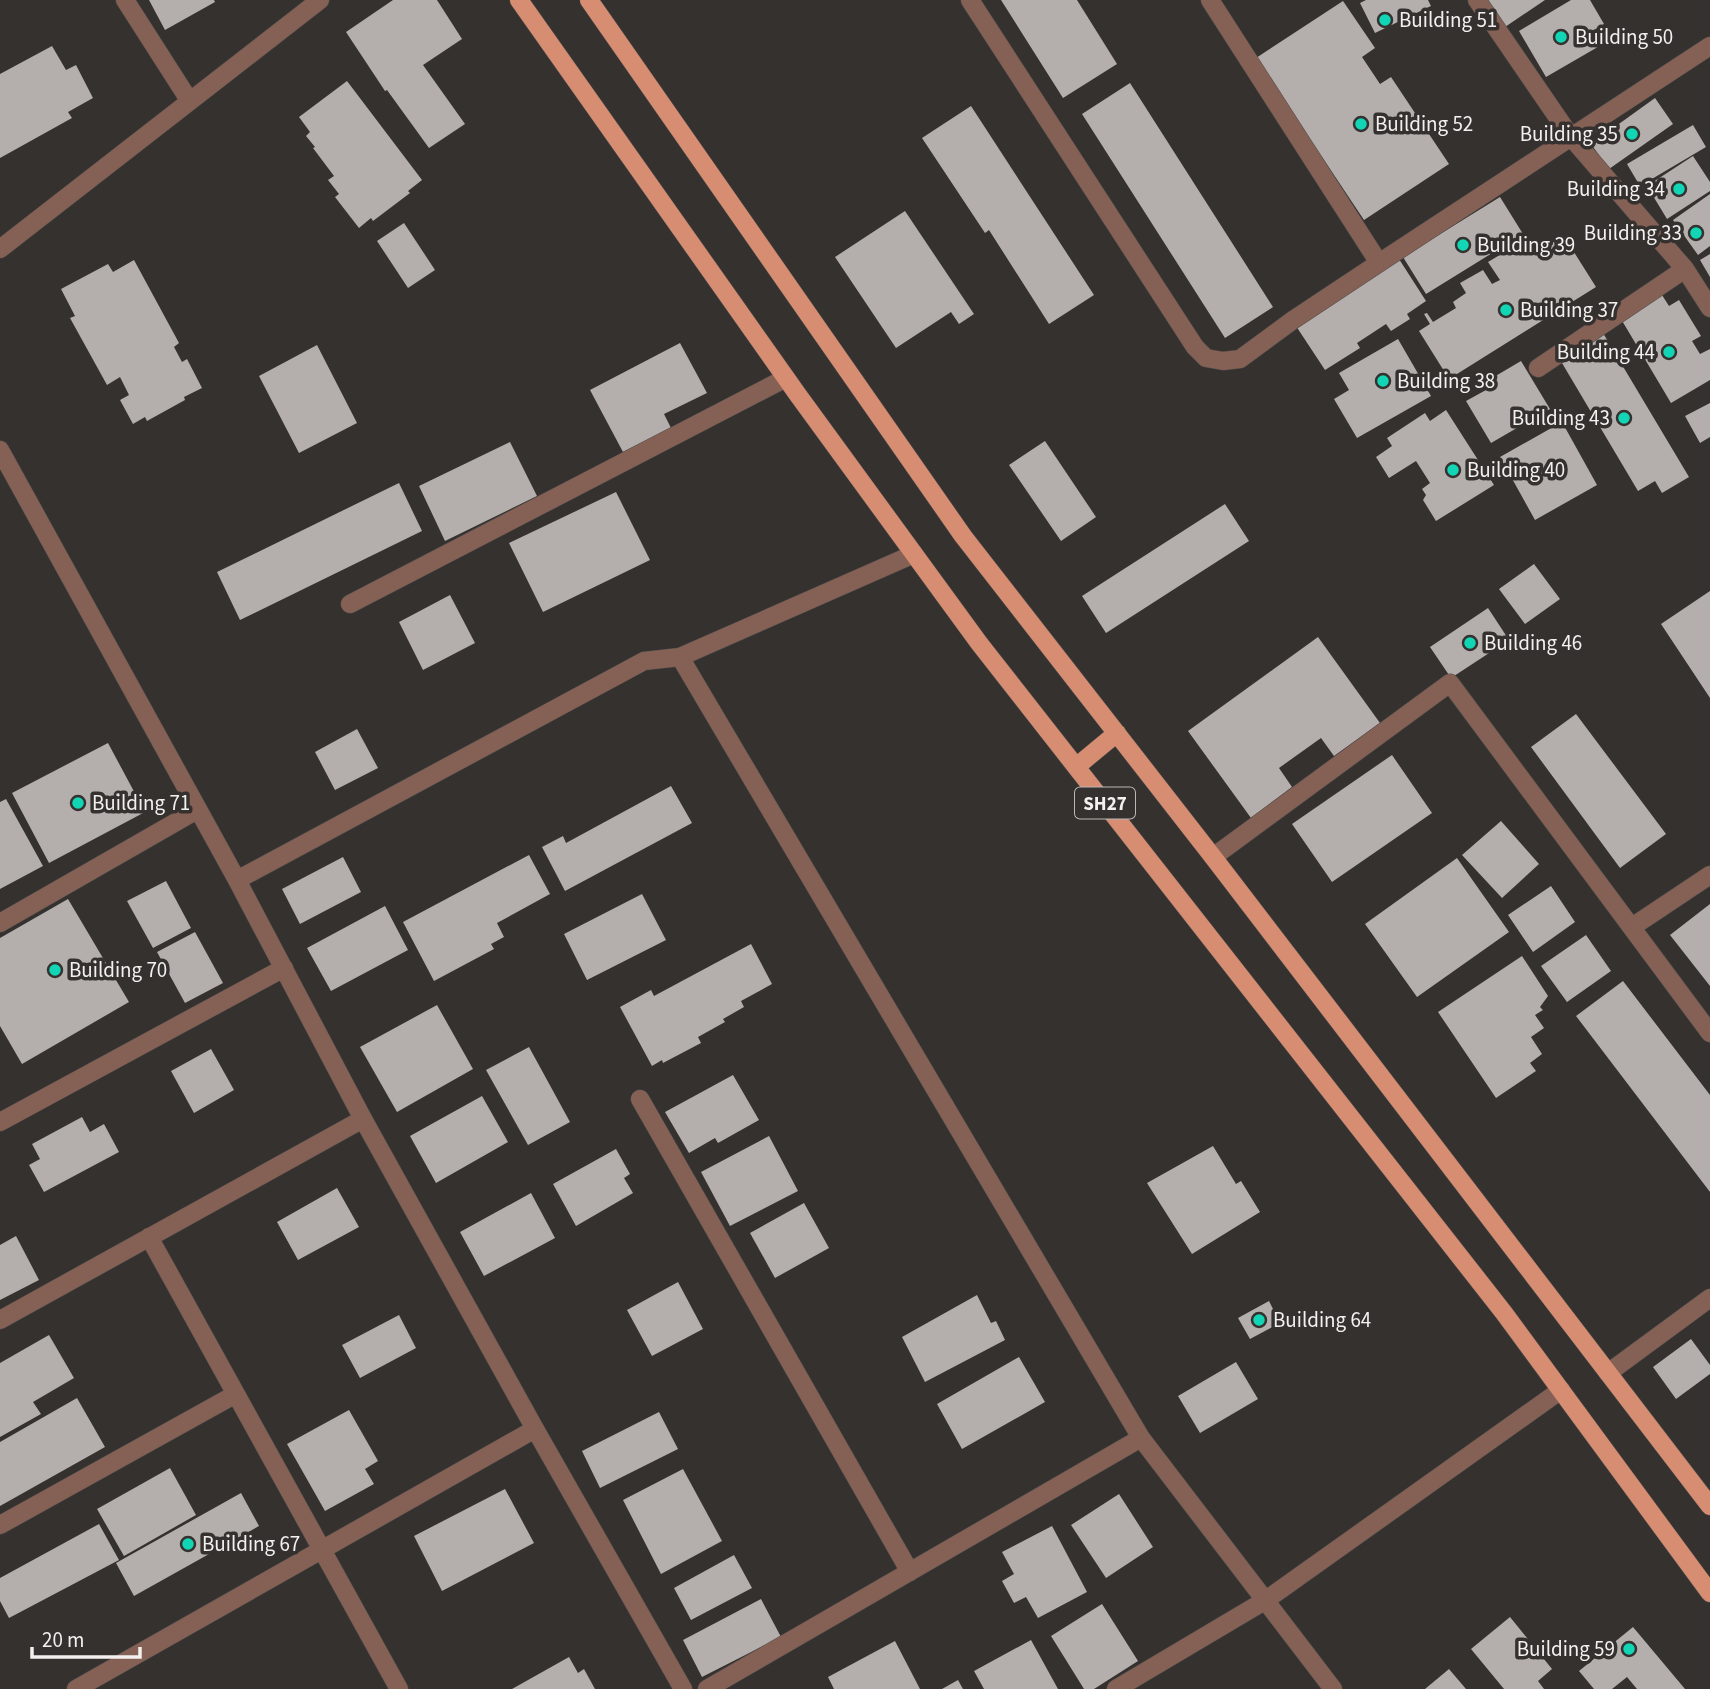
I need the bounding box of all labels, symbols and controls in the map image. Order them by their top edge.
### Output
place label: Building 51 [1399,5,1497,35]
marker: Building 51 [1377,12,1393,28]
place label: Building 50 [1575,22,1673,52]
marker: Building 50 [1553,29,1569,45]
place label: Building 52 [1375,109,1473,139]
marker: Building 52 [1353,116,1369,132]
place label: Building 35 [1520,119,1618,149]
marker: Building 35 [1624,126,1640,142]
place label: Building 34 [1567,174,1665,204]
marker: Building 34 [1671,181,1687,197]
place label: Building 33 [1584,218,1682,248]
marker: Building 33 [1688,225,1704,241]
place label: Building 39 [1477,230,1575,260]
marker: Building 39 [1455,237,1471,253]
place label: Building 37 [1520,295,1618,325]
marker: Building 37 [1498,302,1514,318]
place label: Building 44 [1557,337,1655,367]
marker: Building 44 [1661,344,1677,360]
place label: Building 38 [1397,366,1495,396]
marker: Building 38 [1375,373,1391,389]
place label: Building 43 [1512,403,1610,433]
marker: Building 43 [1616,410,1632,426]
place label: Building 40 [1467,455,1565,485]
marker: Building 40 [1445,462,1461,478]
place label: Building 46 [1484,628,1582,658]
marker: Building 46 [1462,635,1478,651]
place label: Building 71 [92,788,190,818]
road number: SH27 [1075,788,1135,818]
marker: Building 71 [70,795,86,811]
place label: Building 70 [69,955,167,985]
marker: Building 70 [47,962,63,978]
place label: Building 64 [1273,1305,1371,1335]
marker: Building 64 [1251,1312,1267,1328]
place label: Building 67 [202,1529,300,1559]
marker: Building 67 [180,1536,196,1552]
scale bar [32,1616,140,1660]
text: 20 m [42,1625,84,1655]
place label: Building 59 [1517,1634,1615,1664]
marker: Building 59 [1621,1641,1637,1657]

